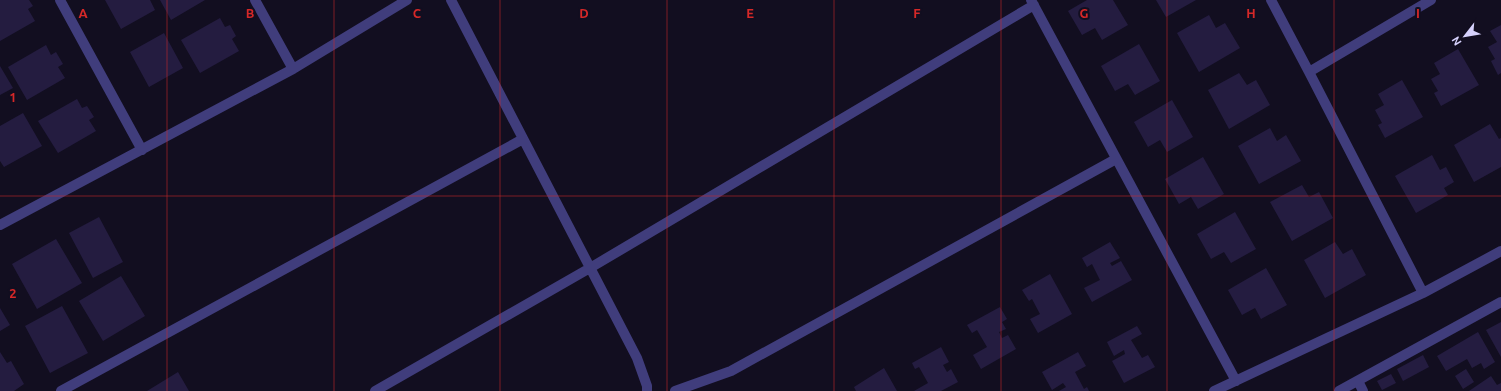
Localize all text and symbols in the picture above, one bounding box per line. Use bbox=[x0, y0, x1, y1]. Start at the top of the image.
text: A bbox=[78, 6, 88, 20]
text: B bbox=[246, 6, 255, 20]
text: C bbox=[413, 6, 422, 20]
text: D bbox=[579, 6, 589, 20]
text: E bbox=[746, 6, 754, 20]
text: F bbox=[913, 6, 921, 20]
text: G bbox=[1080, 6, 1089, 20]
text: H bbox=[1246, 6, 1256, 20]
text: I bbox=[1416, 6, 1420, 20]
north arrow bbox=[1445, 16, 1485, 56]
text: N bbox=[1449, 35, 1464, 48]
text: 1 bbox=[9, 90, 17, 104]
text: 2 bbox=[9, 286, 17, 300]

